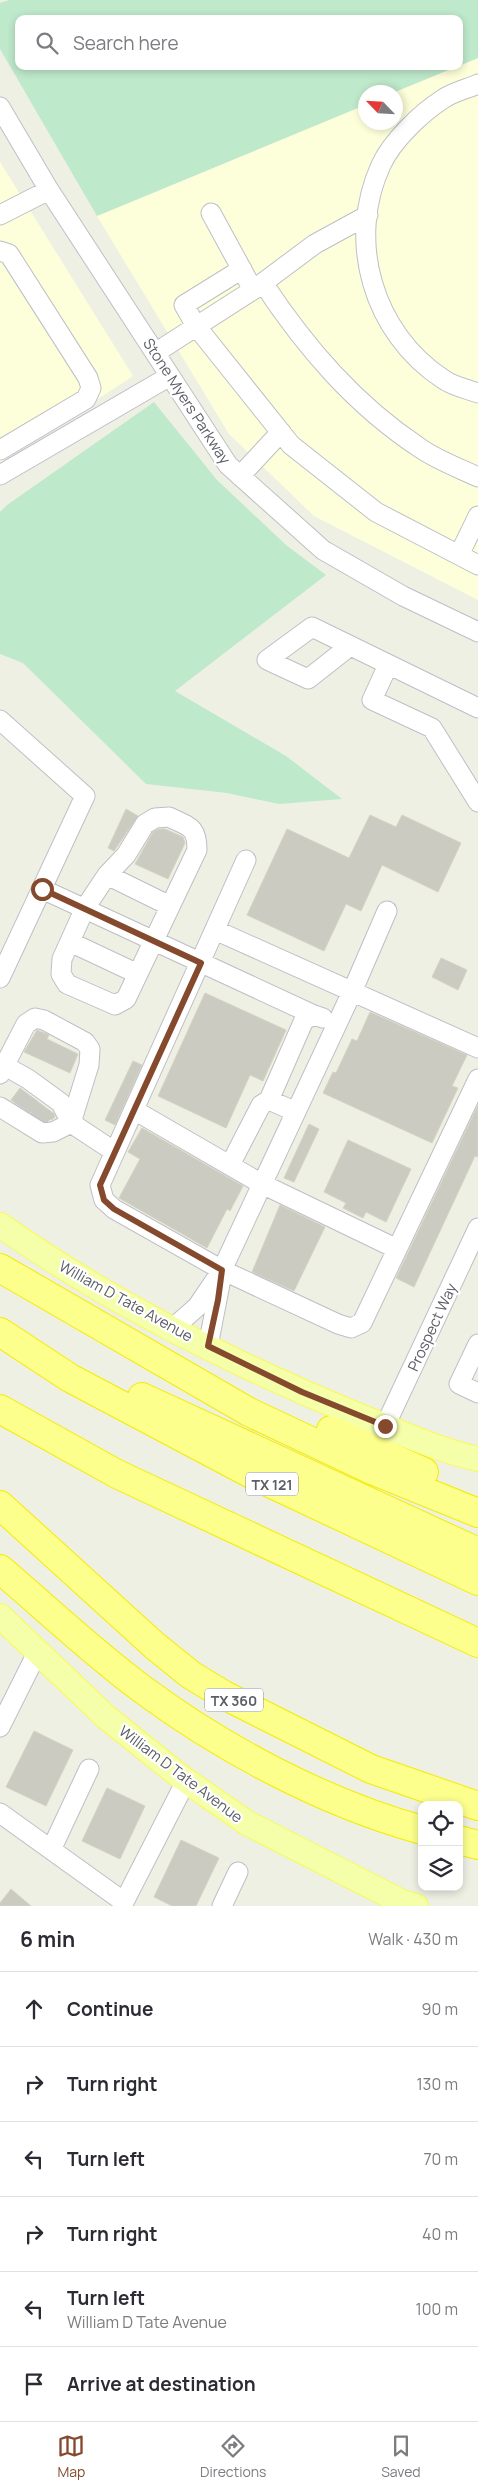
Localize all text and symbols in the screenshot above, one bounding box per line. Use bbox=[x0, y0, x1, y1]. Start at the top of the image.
search box bbox=[15, 15, 463, 70]
icon: search bbox=[33, 29, 61, 57]
text: Search here bbox=[73, 30, 179, 56]
north arrow bbox=[358, 85, 403, 130]
street label: Stone Myers Parkway bbox=[138, 334, 236, 468]
route start bbox=[31, 878, 54, 901]
street label: William D Tate Avenue bbox=[55, 1255, 197, 1347]
street label: Prospect Way bbox=[402, 1279, 462, 1375]
route end bbox=[374, 1415, 397, 1438]
road number: TX 121 bbox=[246, 1472, 298, 1496]
road number: TX 360 bbox=[205, 1688, 263, 1712]
street label: William D Tate Avenue bbox=[115, 1720, 247, 1828]
map controls bbox=[418, 1801, 463, 1891]
button: locate bbox=[418, 1801, 463, 1846]
button: layers bbox=[418, 1846, 463, 1891]
text: 6 min bbox=[20, 1925, 75, 1953]
text: Walk · 430 m bbox=[368, 1928, 458, 1950]
icon: ahead bbox=[20, 1995, 48, 2023]
text: Continue bbox=[67, 1996, 153, 2022]
text: 90 m bbox=[422, 1998, 458, 2020]
icon: right bbox=[20, 2070, 48, 2098]
text: Turn right bbox=[67, 2071, 157, 2097]
text: 130 m bbox=[416, 2073, 458, 2095]
icon: left bbox=[20, 2145, 48, 2173]
text: Turn left bbox=[67, 2146, 145, 2172]
text: 70 m bbox=[423, 2148, 458, 2170]
icon: right bbox=[20, 2220, 48, 2248]
text: Turn right bbox=[67, 2221, 157, 2247]
text: 40 m bbox=[422, 2223, 458, 2245]
text: Turn left bbox=[67, 2285, 145, 2311]
icon: left bbox=[20, 2295, 48, 2323]
text: 100 m bbox=[415, 2298, 458, 2320]
text: William D Tate Avenue bbox=[67, 2311, 227, 2333]
icon: arrive bbox=[20, 2370, 48, 2398]
text: Arrive at destination bbox=[67, 2371, 256, 2397]
tab: Map bbox=[57, 2432, 85, 2481]
tab: Directions bbox=[200, 2432, 266, 2481]
tab: Saved bbox=[381, 2432, 421, 2481]

